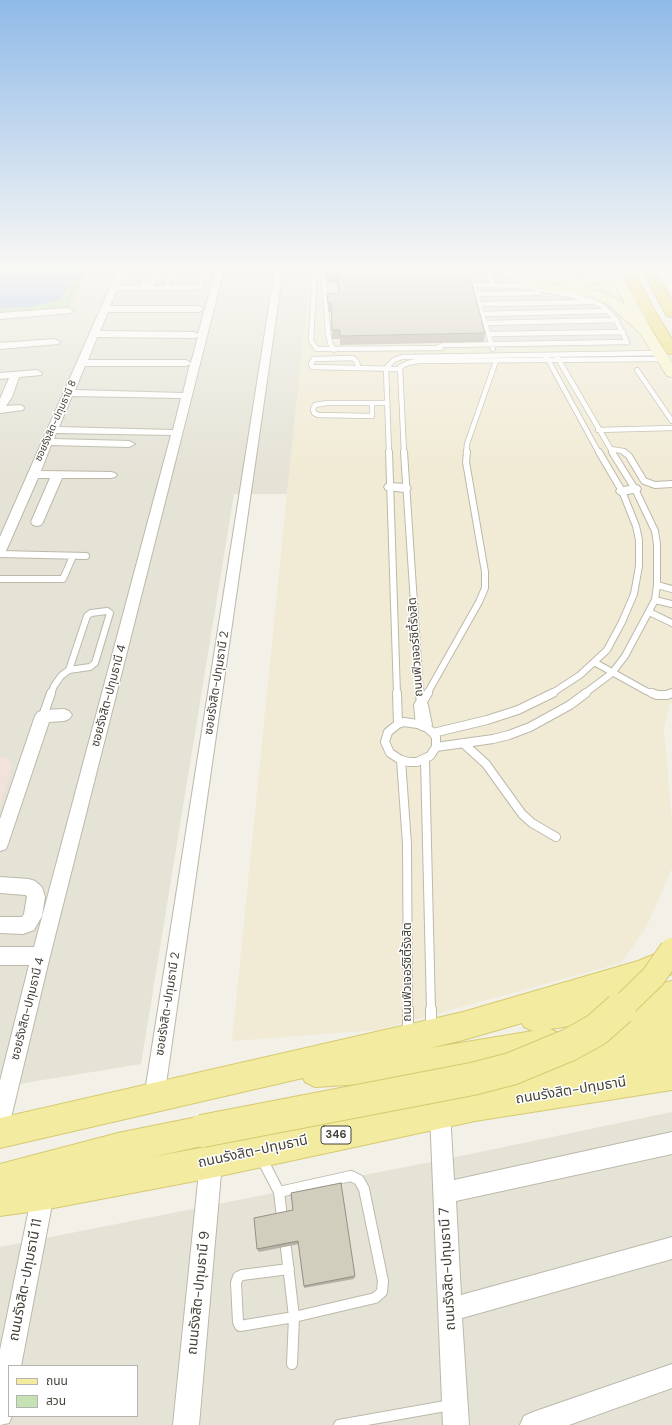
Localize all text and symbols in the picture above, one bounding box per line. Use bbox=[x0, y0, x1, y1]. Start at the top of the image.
street label: ซอยรังสิต-ปทุมธานี 8 bbox=[33, 379, 79, 463]
street label: ถนนฟิวเจอร์ซิตี้รังสิต bbox=[405, 597, 427, 697]
street label: ซอยรังสิต-ปทุมธานี 2 bbox=[202, 630, 232, 736]
street label: ซอยรังสิต-ปทุมธานี 4 bbox=[88, 643, 130, 749]
street label: ถนนฟิวเจอร์ซิตี้รังสิต bbox=[401, 922, 415, 1022]
street label: ซอยรังสิต-ปทุมธานี 2 bbox=[153, 951, 183, 1057]
street label: ซอยรังสิต-ปทุมธานี 4 bbox=[8, 956, 48, 1062]
street label: ถนนรังสิต-ปทุมธานี bbox=[514, 1074, 628, 1108]
road number: 346 bbox=[321, 1126, 351, 1144]
street label: ถนนรังสิต-ปทุมธานี bbox=[197, 1132, 309, 1172]
street label: ถนนรังสิต-ปทุมธานี 7 bbox=[436, 1207, 460, 1331]
street label: ถนนรังสิต-ปทุมธานี 11 bbox=[6, 1217, 46, 1343]
street label: ถนนรังสิต-ปทุมธานี 9 bbox=[184, 1230, 214, 1356]
legend bbox=[8, 1365, 138, 1417]
text: ถนน bbox=[46, 1373, 68, 1389]
text: สวน bbox=[46, 1393, 66, 1409]

